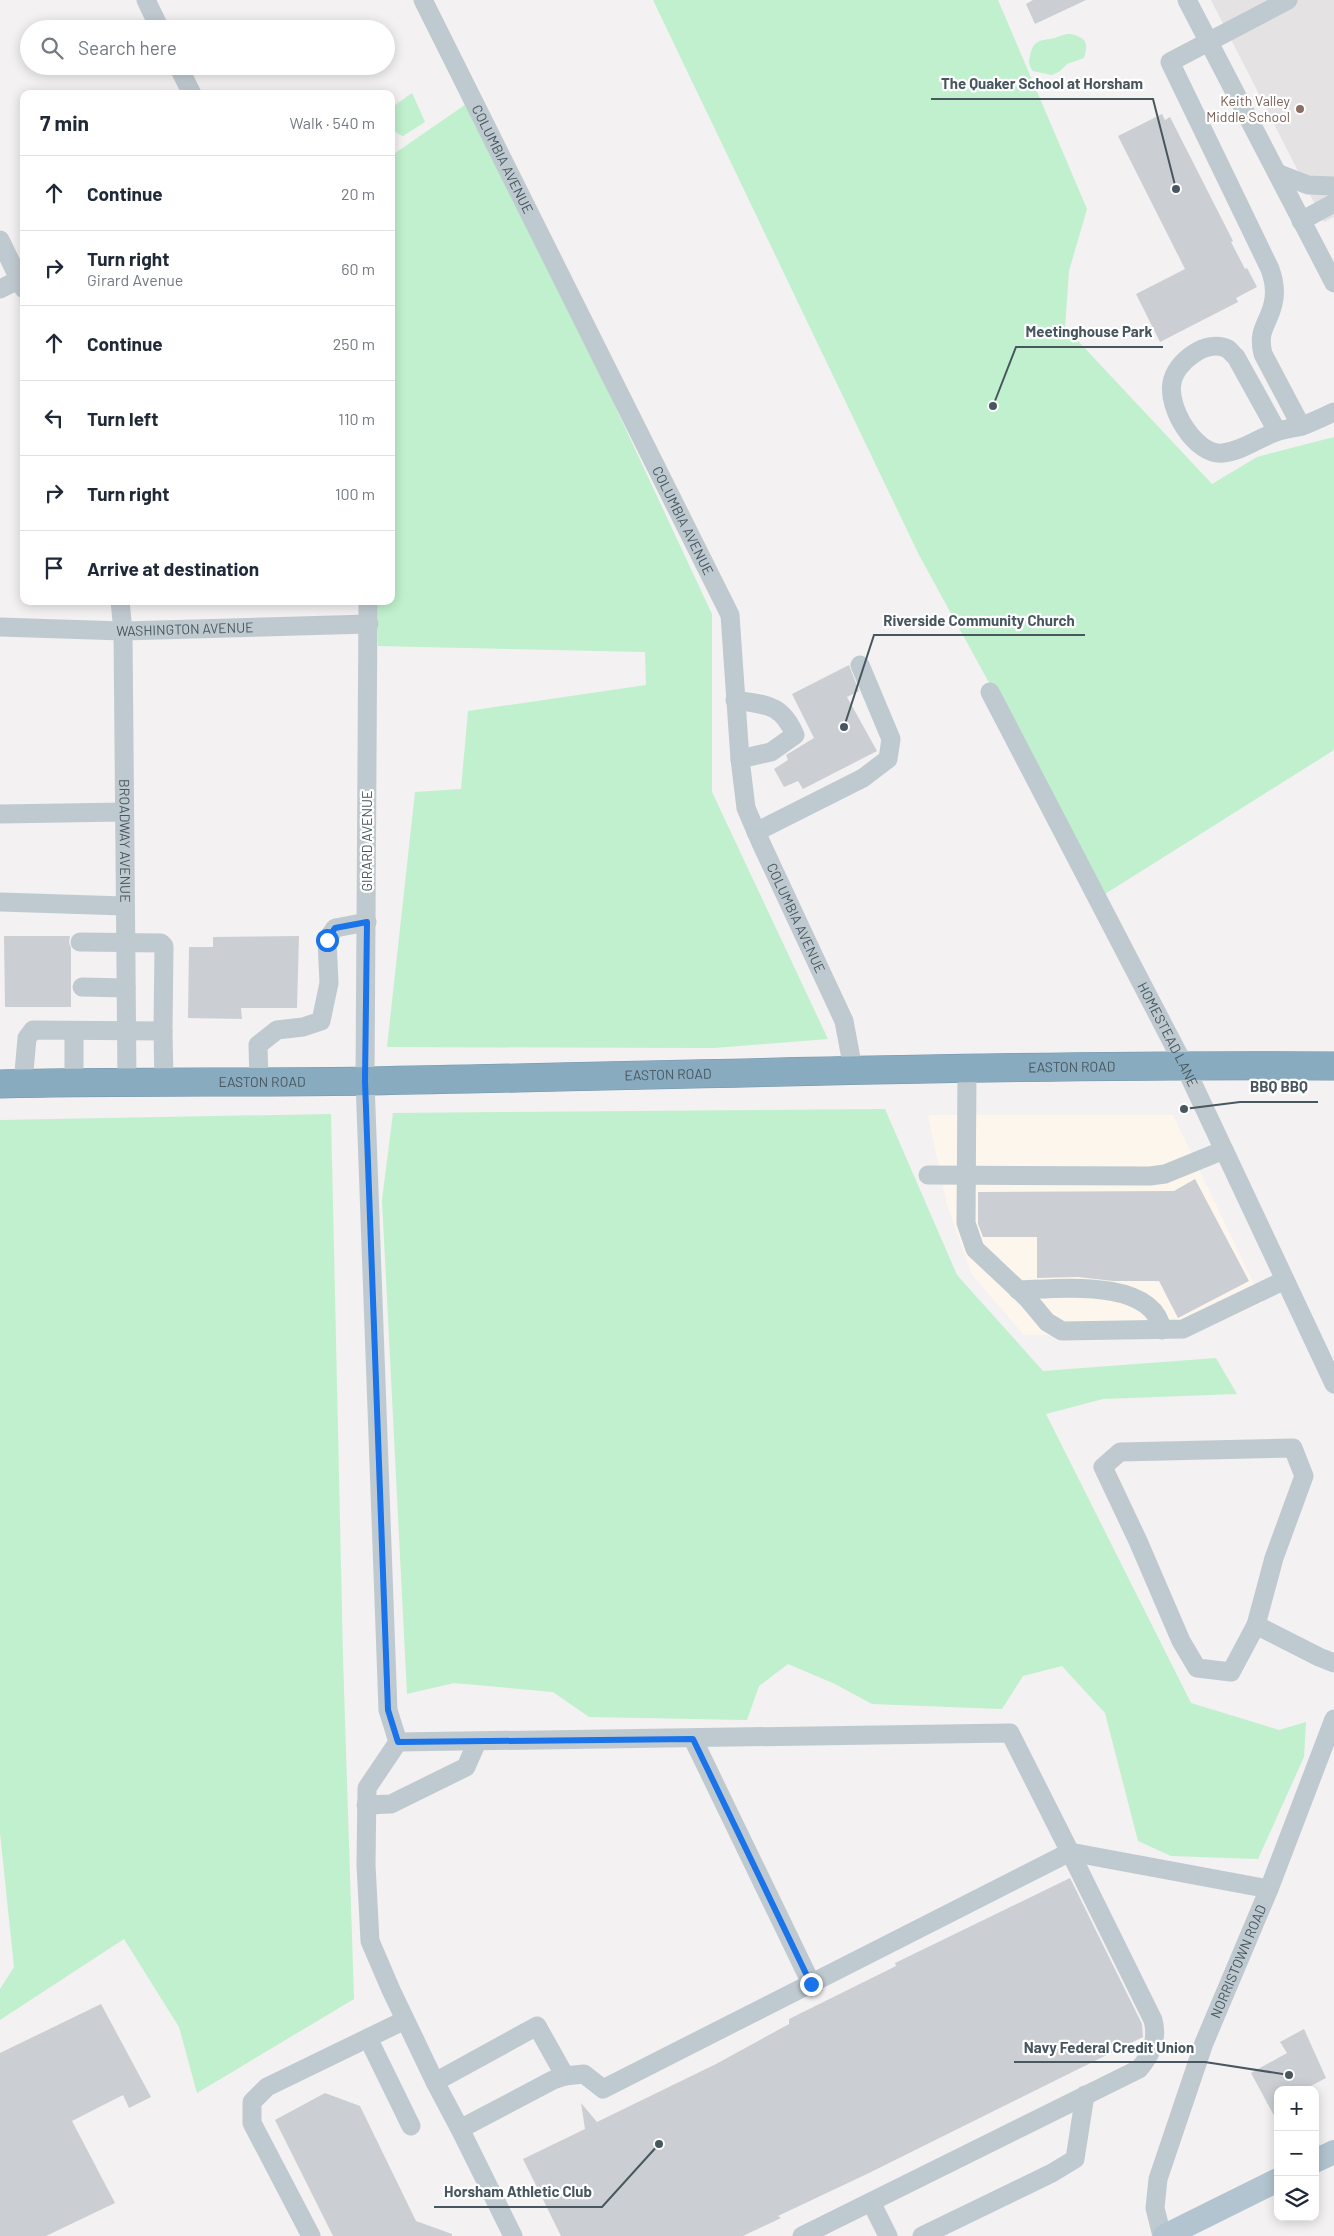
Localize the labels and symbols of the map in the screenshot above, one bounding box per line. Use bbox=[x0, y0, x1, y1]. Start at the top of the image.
callout: The Quaker School at Horsham bbox=[931, 69, 1153, 99]
text: The Quaker School at Horsham bbox=[941, 74, 1143, 92]
place label: Keith Valley Middle School bbox=[1206, 92, 1291, 125]
street label: COLUMBIA AVENUE bbox=[469, 102, 537, 216]
marker: Keith Valley Middle School bbox=[1294, 103, 1306, 115]
callout: Meetinghouse Park bbox=[1016, 317, 1163, 347]
text: Meetinghouse Park bbox=[1026, 322, 1152, 340]
street label: COLUMBIA AVENUE bbox=[649, 463, 718, 578]
callout: Riverside Community Church bbox=[874, 605, 1085, 635]
text: Riverside Community Church bbox=[883, 611, 1075, 629]
street label: WASHINGTON AVENUE bbox=[116, 618, 254, 639]
street label: BROADWAY AVENUE bbox=[116, 779, 134, 903]
street label: GIRARD AVENUE bbox=[358, 790, 375, 892]
street label: COLUMBIA AVENUE bbox=[764, 860, 829, 976]
route start bbox=[316, 929, 339, 952]
street label: HOMESTEAD LANE bbox=[1134, 979, 1202, 1090]
street label: EASTON ROAD bbox=[1028, 1057, 1115, 1075]
street label: EASTON ROAD bbox=[624, 1065, 712, 1084]
callout: BBQ BBQ bbox=[1240, 1072, 1318, 1102]
street label: EASTON ROAD bbox=[218, 1073, 306, 1090]
text: BBQ BBQ bbox=[1250, 1077, 1308, 1095]
street label: NORRISTOWN ROAD bbox=[1206, 1902, 1269, 2021]
route end bbox=[800, 1973, 823, 1996]
callout: Navy Federal Credit Union bbox=[1014, 2032, 1205, 2062]
text: Navy Federal Credit Union bbox=[1024, 2038, 1194, 2056]
callout: Horsham Athletic Club bbox=[434, 2177, 602, 2207]
text: Horsham Athletic Club bbox=[444, 2182, 592, 2200]

